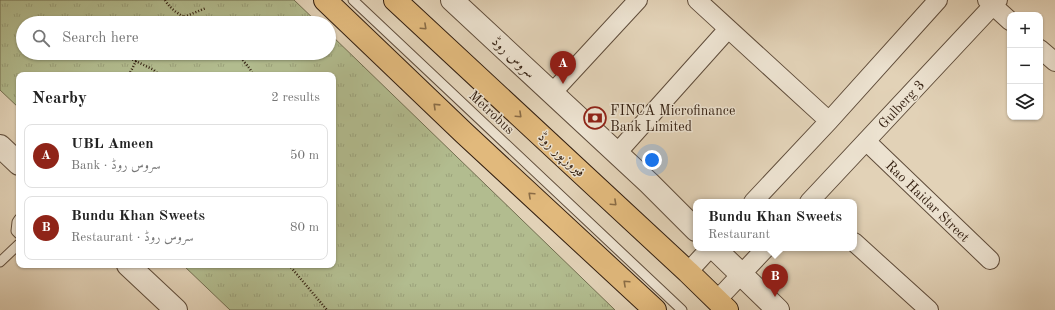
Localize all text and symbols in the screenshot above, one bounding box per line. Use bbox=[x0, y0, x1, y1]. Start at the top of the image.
map controls bbox=[1007, 12, 1043, 120]
button: + bbox=[1007, 12, 1043, 48]
search box bbox=[16, 16, 336, 60]
one-way arrow bbox=[419, 22, 427, 29]
icon: search bbox=[30, 27, 52, 49]
text: Search here bbox=[62, 31, 139, 46]
street label: سروس روڈ bbox=[488, 34, 538, 83]
button: − bbox=[1007, 48, 1043, 84]
pin: A bbox=[550, 51, 576, 84]
street label: Gulberg 3 bbox=[876, 78, 927, 132]
button: layers bbox=[1007, 84, 1043, 120]
street label: Metrobus bbox=[466, 88, 517, 137]
text: Nearby bbox=[32, 90, 87, 107]
text: 2 results bbox=[271, 91, 320, 104]
one-way arrow bbox=[433, 103, 441, 111]
place label: FINCA Microfinance Bank Limited bbox=[610, 104, 735, 134]
bank icon: FINCA Microfinance Bank Limited bbox=[582, 105, 608, 131]
one-way arrow bbox=[514, 110, 522, 118]
street label: فیروزپور روڈ bbox=[533, 129, 588, 182]
text: UBL Ameen bbox=[71, 137, 154, 152]
text: A bbox=[41, 149, 51, 162]
text: 50 m bbox=[290, 149, 319, 162]
your location bbox=[642, 150, 662, 170]
street label: Rao Haidar Street bbox=[883, 158, 972, 245]
text: Bank · سروس روڈ bbox=[71, 159, 161, 172]
one-way arrow bbox=[528, 192, 536, 200]
one-way arrow bbox=[609, 199, 617, 206]
popup bbox=[693, 199, 857, 251]
text: Bundu Khan Sweets bbox=[71, 209, 205, 224]
text: Bundu Khan Sweets bbox=[708, 210, 842, 225]
text: B bbox=[41, 221, 51, 234]
text: 80 m bbox=[290, 221, 319, 234]
text: Restaurant bbox=[708, 228, 770, 241]
text: Restaurant · سروس روڈ bbox=[71, 231, 194, 244]
pin: B bbox=[762, 264, 788, 297]
one-way arrow bbox=[623, 281, 631, 288]

